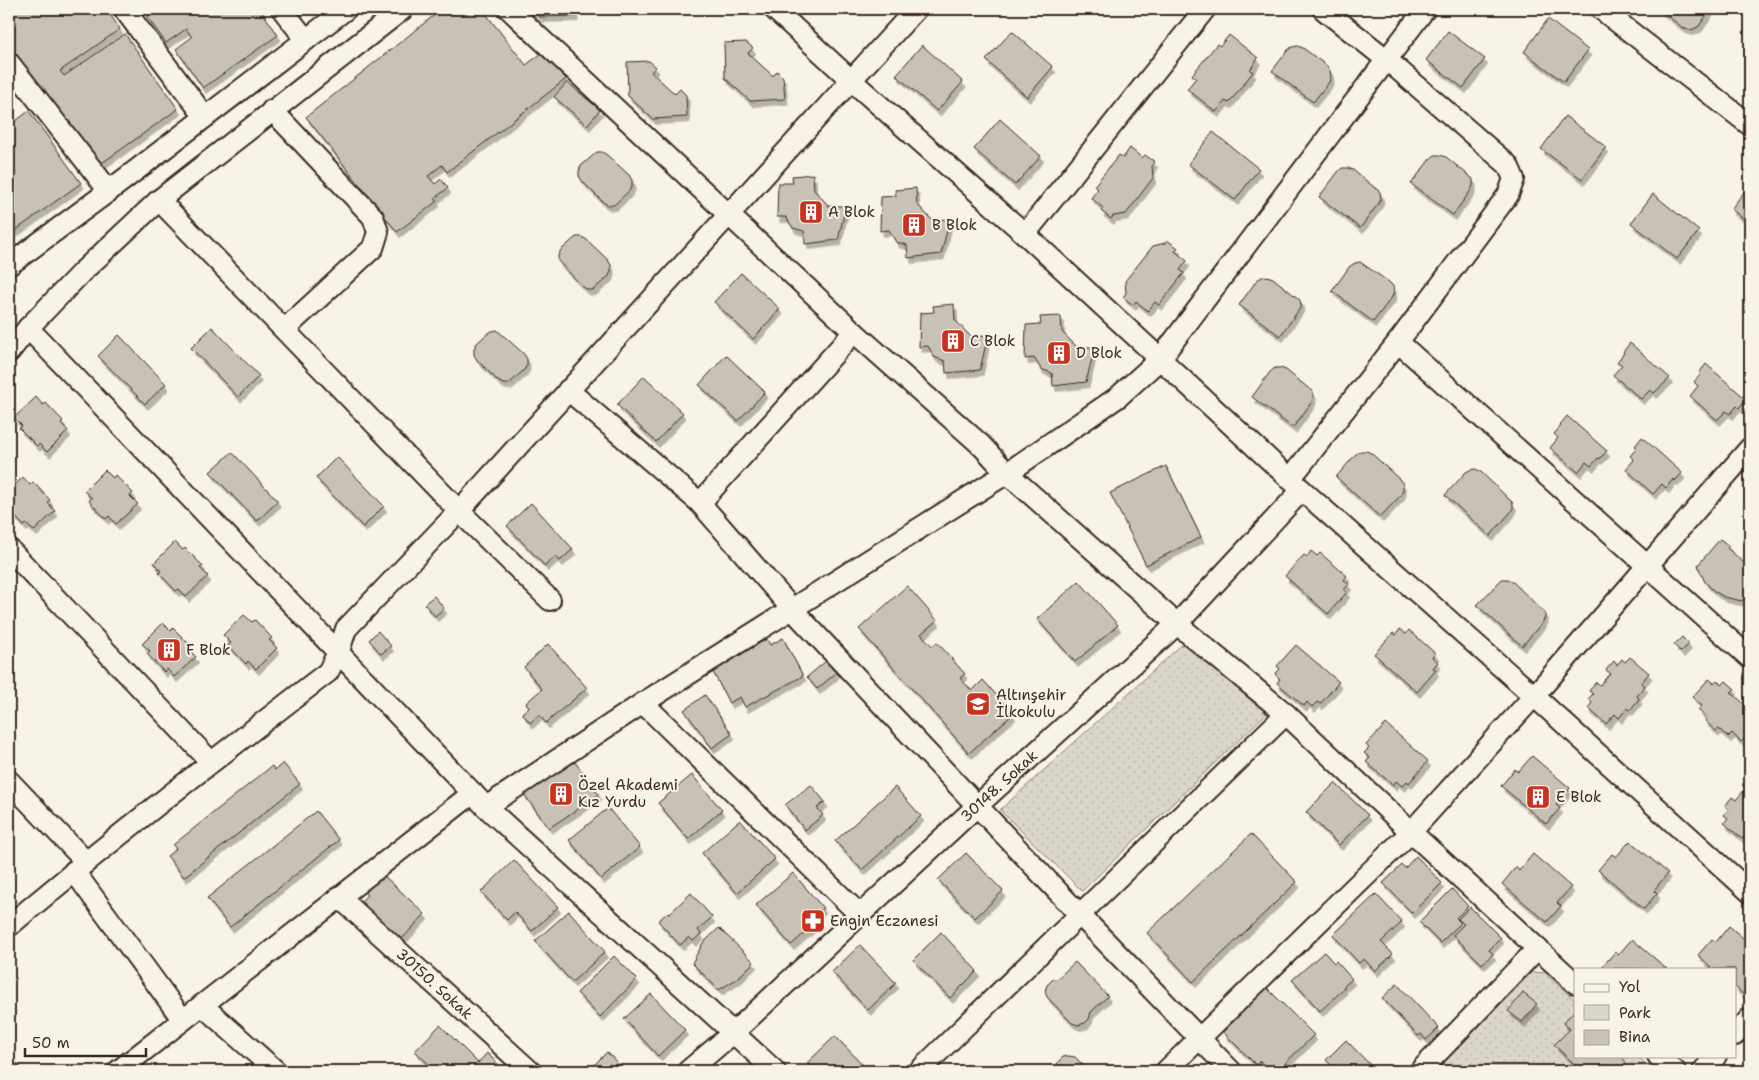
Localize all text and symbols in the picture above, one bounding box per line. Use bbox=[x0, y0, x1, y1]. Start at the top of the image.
building icon: A Blok bbox=[798, 199, 824, 225]
place label: A Blok bbox=[828, 202, 875, 222]
building icon: B Blok bbox=[901, 212, 927, 238]
place label: B Blok bbox=[932, 215, 977, 235]
building icon: C Blok bbox=[940, 328, 966, 354]
place label: C Blok bbox=[970, 331, 1015, 351]
building icon: D Blok bbox=[1046, 340, 1072, 366]
place label: D Blok bbox=[1076, 343, 1122, 363]
building icon: F Blok bbox=[156, 637, 182, 663]
place label: F Blok bbox=[186, 640, 231, 660]
place label: Altınşehir İlkokulu bbox=[996, 685, 1066, 722]
school or university icon: Altınşehir İlkokulu bbox=[965, 691, 991, 717]
street label: 30148. Sokak bbox=[956, 746, 1042, 826]
place label: Özel Akademi Kız Yurdu bbox=[578, 775, 678, 812]
building icon: Özel Akademi Kız Yurdu bbox=[548, 781, 574, 807]
building icon: E Blok bbox=[1525, 784, 1551, 810]
place label: E Blok bbox=[1556, 787, 1602, 807]
pharmacy icon: Engin Eczanesi bbox=[800, 908, 826, 934]
place label: Engin Eczanesi bbox=[830, 911, 939, 931]
street label: 30150. Sokak bbox=[392, 944, 477, 1024]
legend bbox=[1574, 968, 1736, 1058]
text: Yol bbox=[1619, 977, 1641, 997]
text: Park bbox=[1619, 1003, 1651, 1023]
scale bar bbox=[25, 1025, 146, 1057]
text: Bina bbox=[1619, 1027, 1651, 1047]
text: 50 m bbox=[32, 1033, 70, 1053]

